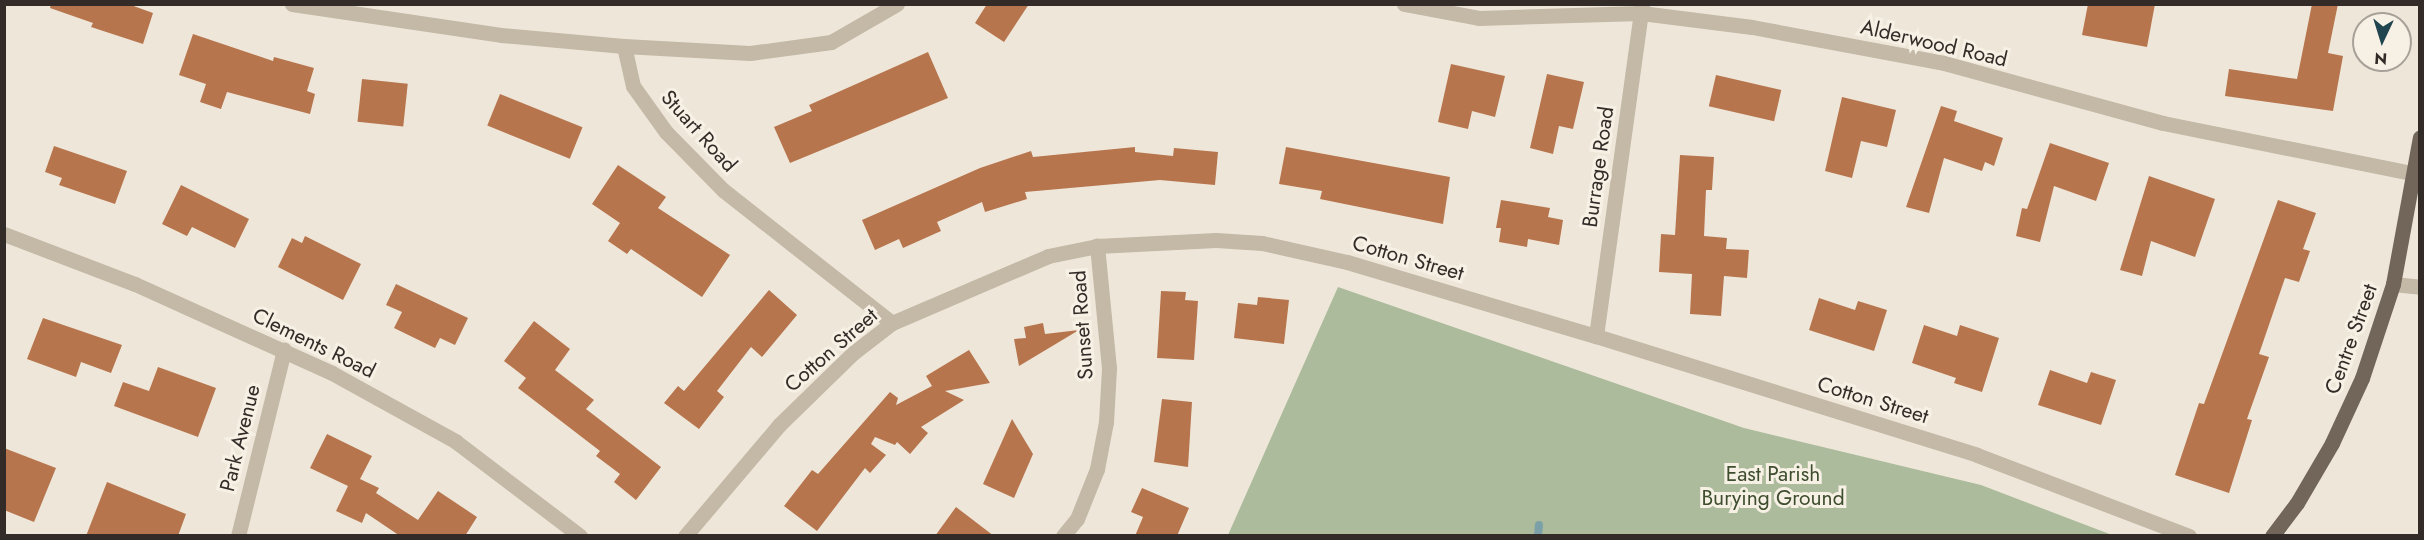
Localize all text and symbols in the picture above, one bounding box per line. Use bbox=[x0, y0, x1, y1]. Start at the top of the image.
north arrow bbox=[2352, 12, 2412, 72]
street label: Alderwood Road bbox=[1858, 14, 2010, 72]
text: N bbox=[2374, 47, 2388, 70]
street label: Stuart Road bbox=[656, 85, 742, 177]
street label: Burrage Road bbox=[1577, 105, 1619, 229]
street label: Cotton Street bbox=[1349, 230, 1467, 286]
street label: Sunset Road bbox=[1066, 270, 1098, 380]
street label: Centre Street bbox=[2319, 280, 2383, 398]
street label: Clements Road bbox=[249, 302, 379, 384]
street label: Cotton Street bbox=[779, 303, 883, 397]
street label: Cotton Street bbox=[1814, 371, 1932, 429]
street label: Park Avenue bbox=[215, 382, 265, 494]
park label: East Parish Burying Ground bbox=[1701, 461, 1845, 511]

